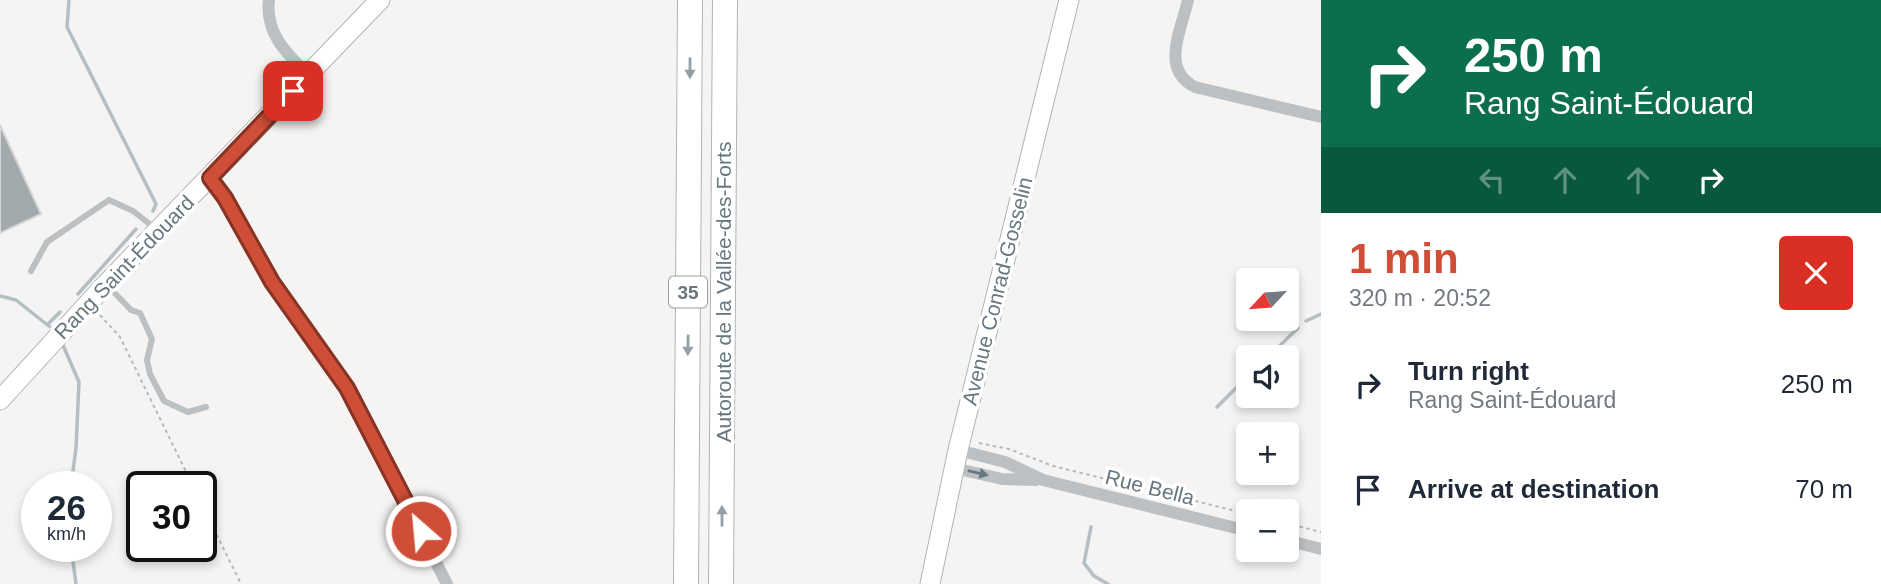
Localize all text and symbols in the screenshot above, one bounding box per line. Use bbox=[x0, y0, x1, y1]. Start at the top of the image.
icon: right bbox=[1349, 28, 1440, 119]
text: 250 m bbox=[1464, 28, 1603, 82]
one-way arrow bbox=[684, 57, 696, 79]
pin bbox=[263, 61, 323, 121]
icon: arrive bbox=[274, 72, 312, 110]
text: Rang Saint-Édouard bbox=[1464, 85, 1754, 121]
street label: Autoroute de la Vallée-des-Forts bbox=[712, 142, 735, 442]
icon: left bbox=[1473, 161, 1511, 199]
icon: ahead bbox=[1546, 161, 1584, 199]
icon: ahead bbox=[1619, 161, 1657, 199]
icon: right bbox=[1692, 161, 1730, 199]
street label: Avenue Conrad-Gosselin bbox=[958, 175, 1036, 407]
street label: Rang Saint-Édouard bbox=[50, 191, 198, 343]
text: 1 min bbox=[1349, 235, 1459, 282]
button: close bbox=[1779, 236, 1853, 310]
north arrow bbox=[1236, 268, 1298, 331]
map controls bbox=[1236, 268, 1299, 562]
road number: 35 bbox=[669, 276, 707, 308]
text: 320 m · 20:52 bbox=[1349, 285, 1491, 311]
one-way arrow bbox=[682, 334, 694, 356]
button: sound bbox=[1236, 345, 1299, 408]
text: Turn right bbox=[1408, 356, 1529, 386]
icon: right bbox=[1349, 366, 1387, 404]
text: 250 m bbox=[1781, 369, 1853, 399]
text: Rang Saint-Édouard bbox=[1408, 387, 1616, 413]
button: + bbox=[1236, 422, 1299, 485]
street label: Rue Bella bbox=[1103, 465, 1197, 509]
one-way arrow bbox=[967, 468, 989, 479]
speed limit sign: 30 bbox=[126, 471, 217, 562]
icon: arrive bbox=[1349, 471, 1387, 509]
text: Arrive at destination bbox=[1408, 474, 1659, 504]
text: 70 m bbox=[1795, 474, 1853, 504]
text: 26 bbox=[47, 488, 86, 527]
position arrow bbox=[384, 494, 458, 568]
button: − bbox=[1236, 499, 1299, 562]
one-way arrow bbox=[716, 505, 728, 527]
text: km/h bbox=[47, 524, 86, 544]

